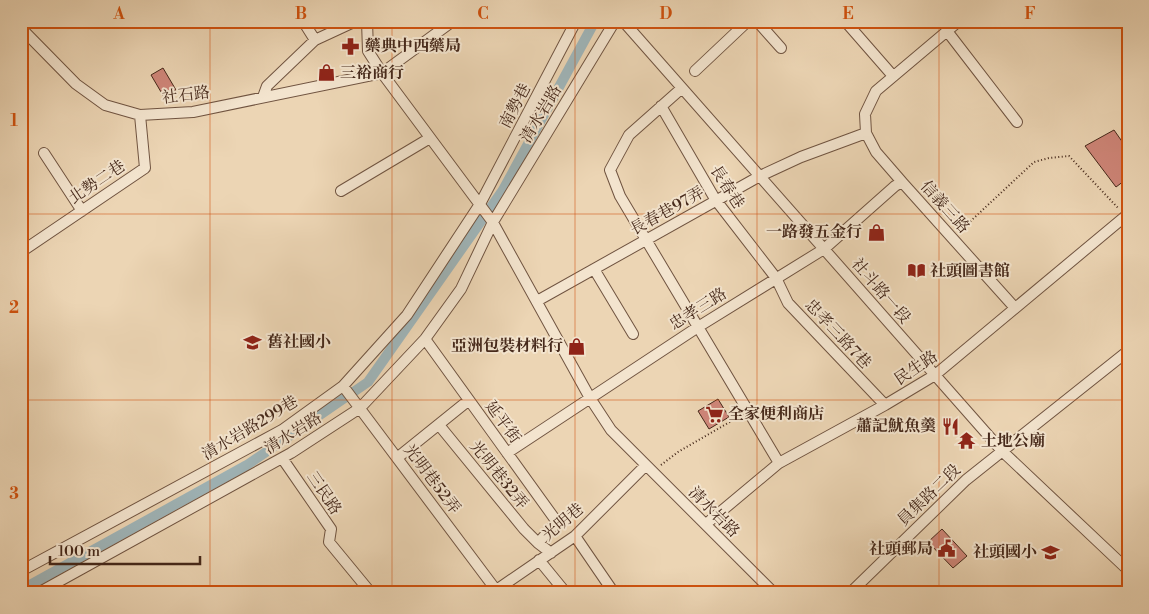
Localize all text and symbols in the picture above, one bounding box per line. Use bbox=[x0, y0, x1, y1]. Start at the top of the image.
text: A bbox=[112, 4, 125, 24]
text: B bbox=[295, 4, 307, 24]
text: C bbox=[477, 4, 489, 24]
text: D bbox=[660, 4, 673, 24]
text: E bbox=[842, 4, 854, 24]
text: F bbox=[1024, 4, 1036, 24]
pharmacy icon: 藥典中西藥局 bbox=[341, 36, 361, 56]
place label: 藥典中西藥局 bbox=[365, 36, 461, 56]
shop icon: 三裕商行 bbox=[316, 63, 336, 83]
place label: 三裕商行 bbox=[340, 63, 404, 83]
street label: 南勢巷 bbox=[495, 80, 535, 132]
street label: 清水岩路 bbox=[516, 81, 566, 147]
street label: 社石路 bbox=[161, 82, 211, 108]
text: 1 bbox=[10, 111, 18, 131]
street label: 北勢二巷 bbox=[65, 156, 129, 208]
street label: 長春巷 bbox=[706, 161, 748, 213]
street label: 信義三路 bbox=[916, 177, 974, 237]
street label: 長春巷97弄 bbox=[626, 182, 708, 240]
place label: 一路發五金行 bbox=[766, 222, 862, 242]
shop icon: 一路發五金行 bbox=[866, 222, 886, 242]
street label: 社斗路一段 bbox=[847, 254, 915, 328]
library icon: 社頭圖書館 bbox=[906, 261, 926, 281]
place label: 社頭圖書館 bbox=[930, 261, 1010, 281]
street label: 忠孝三路 bbox=[666, 284, 730, 334]
street label: 忠孝三路7巷 bbox=[801, 295, 875, 373]
text: 2 bbox=[9, 298, 19, 318]
school or university icon: 舊社國小 bbox=[243, 332, 263, 352]
place label: 舊社國小 bbox=[267, 332, 331, 352]
place label: 亞洲包裝材料行 bbox=[451, 336, 563, 356]
shop icon: 亞洲包裝材料行 bbox=[567, 336, 587, 356]
street label: 民生路 bbox=[891, 346, 941, 390]
street label: 清水岩路299巷 bbox=[199, 392, 301, 464]
street label: 延平街 bbox=[481, 397, 525, 447]
supermarket icon: 全家便利商店 bbox=[704, 404, 724, 424]
place label: 全家便利商店 bbox=[728, 404, 824, 424]
street label: 清水岩路 bbox=[261, 408, 325, 458]
place label: 蕭記魷魚羹 bbox=[856, 416, 936, 436]
restaurant icon: 蕭記魷魚羹 bbox=[940, 416, 960, 436]
temple icon: 土地公廟 bbox=[957, 431, 977, 451]
place label: 土地公廟 bbox=[981, 431, 1045, 451]
street label: 光明巷32弄 bbox=[465, 437, 533, 513]
street label: 光明巷52弄 bbox=[399, 440, 465, 518]
street label: 員集路二段 bbox=[893, 460, 965, 530]
street label: 三民路 bbox=[302, 468, 346, 518]
street label: 清水岩路 bbox=[684, 482, 744, 542]
text: 3 bbox=[9, 484, 19, 504]
street label: 光明巷 bbox=[538, 499, 588, 545]
scale bar bbox=[50, 534, 200, 566]
place label: 社頭郵局 bbox=[869, 539, 933, 559]
public building icon: 社頭郵局 bbox=[937, 539, 957, 559]
text: 100 m bbox=[58, 542, 100, 561]
place label: 社頭國小 bbox=[973, 542, 1037, 562]
school or university icon: 社頭國小 bbox=[1041, 542, 1061, 562]

